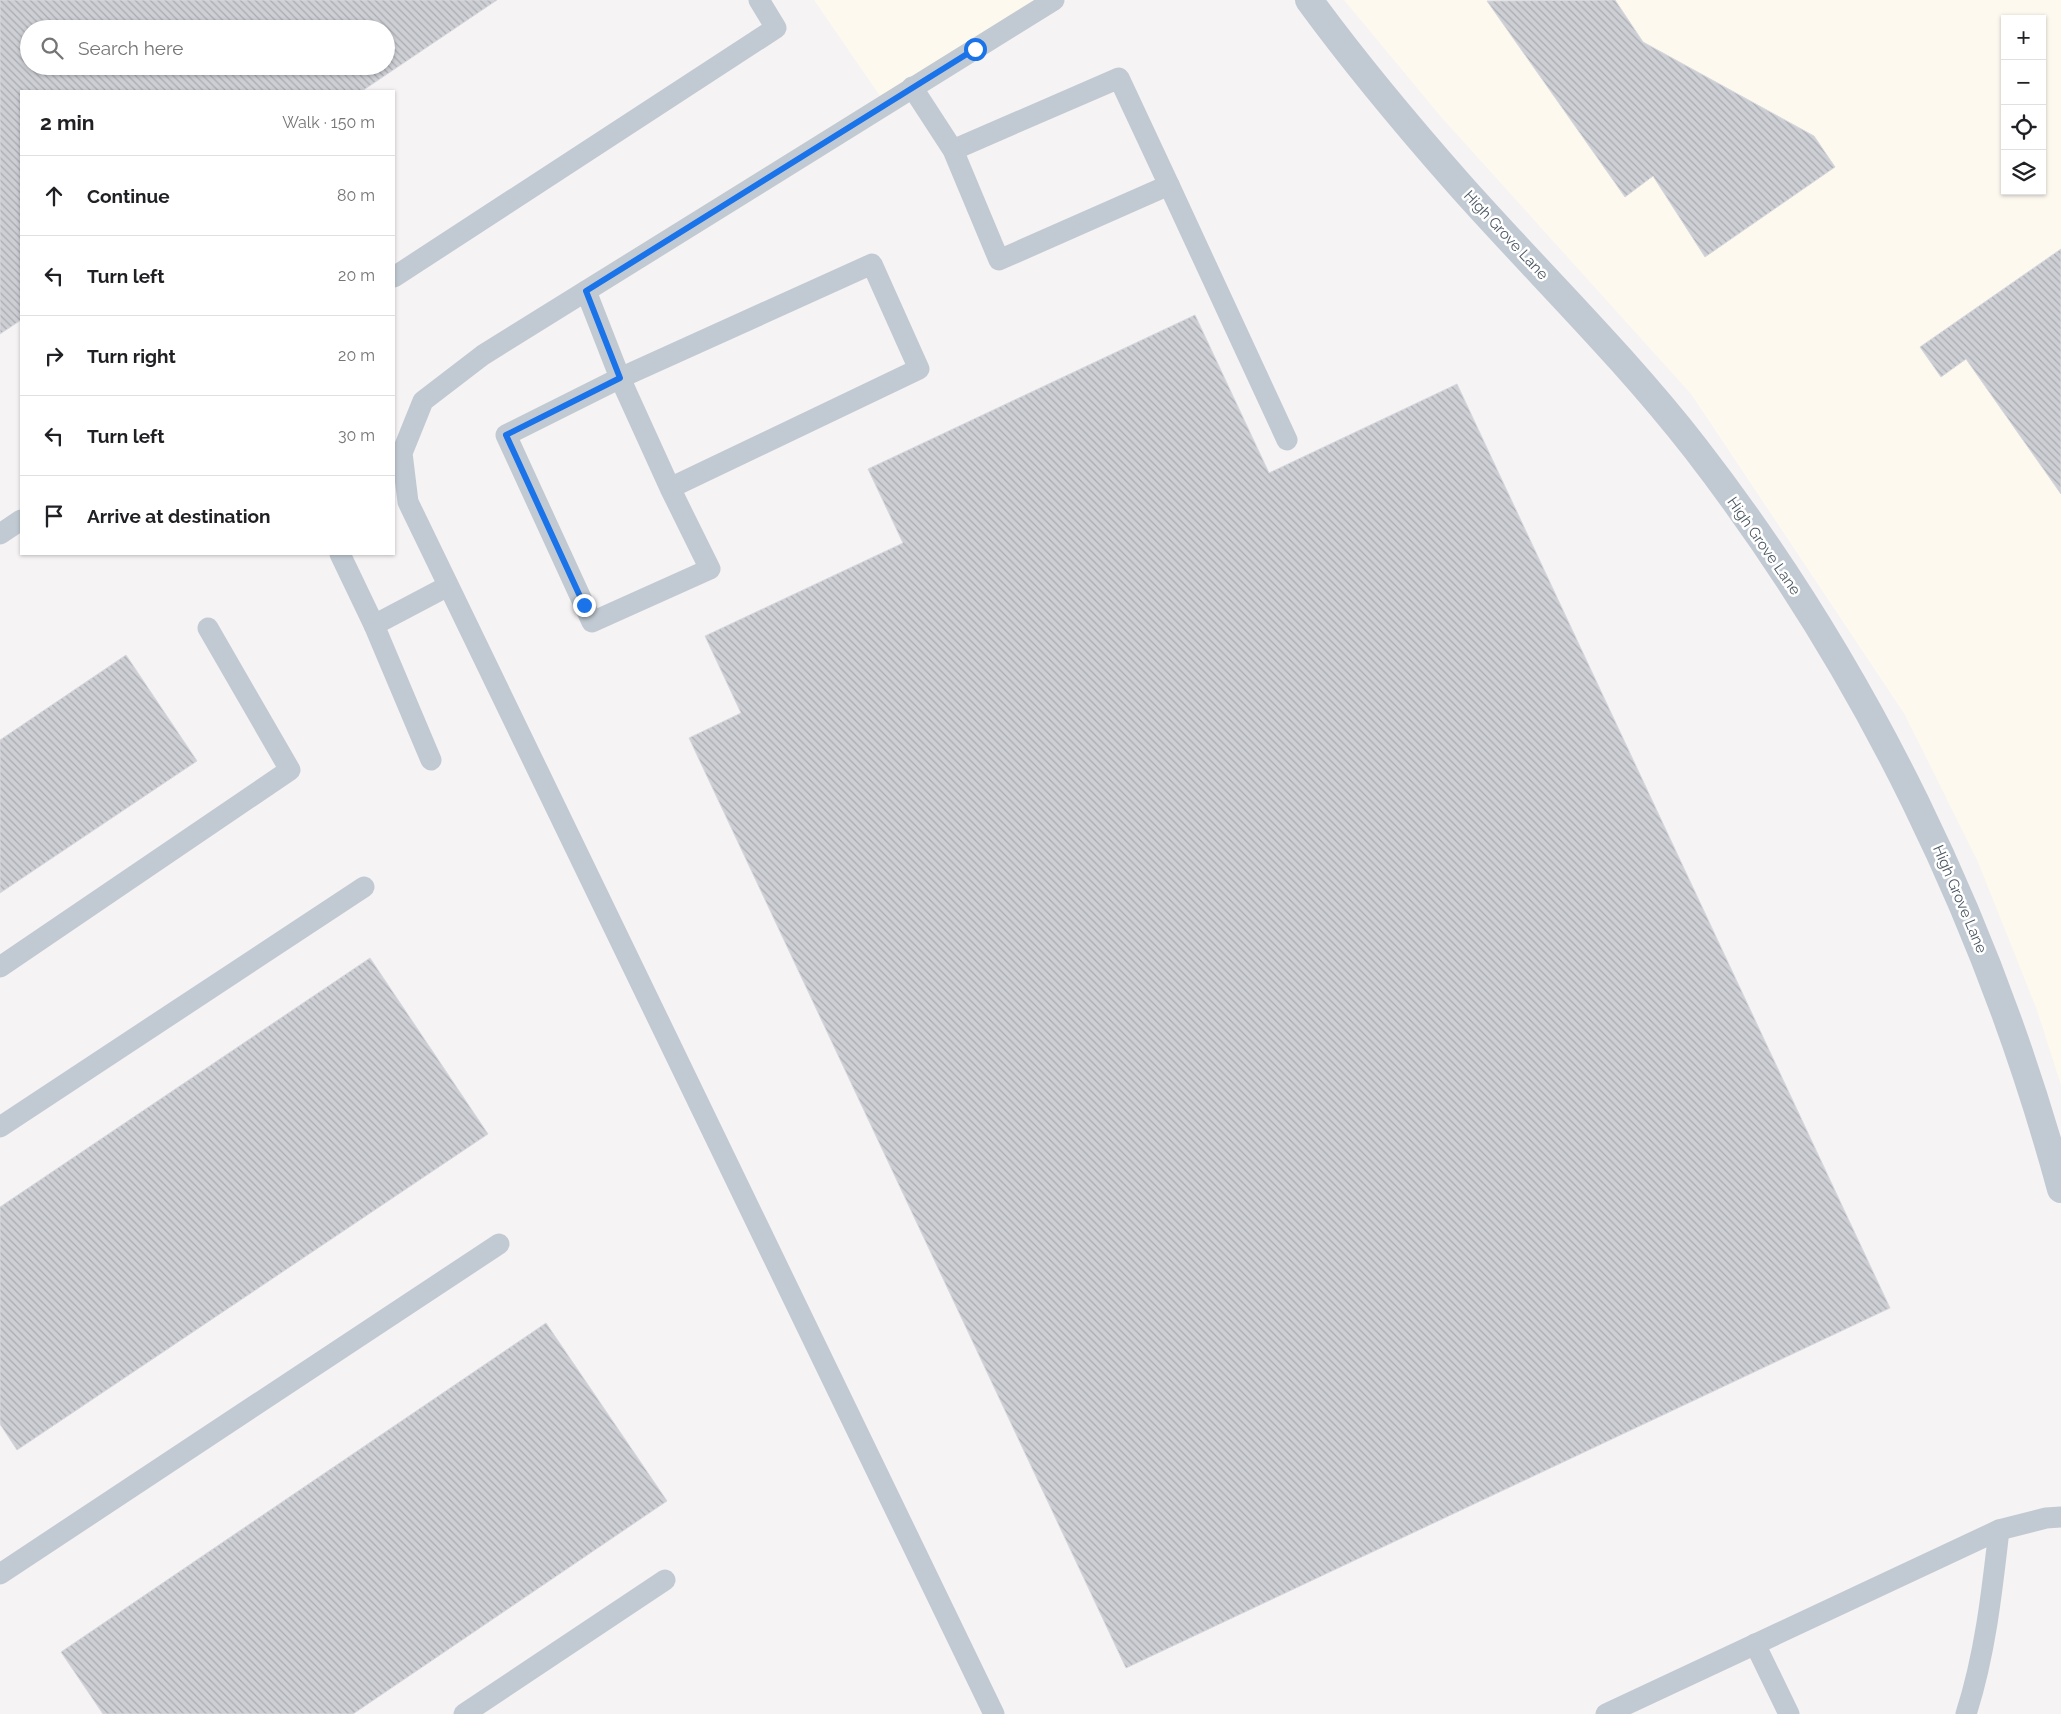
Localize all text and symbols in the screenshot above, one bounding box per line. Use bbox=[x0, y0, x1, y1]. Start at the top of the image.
map controls bbox=[2001, 15, 2046, 195]
button: + bbox=[2001, 15, 2046, 60]
search box bbox=[20, 20, 395, 75]
icon: search bbox=[38, 34, 66, 62]
text: Search here bbox=[78, 37, 184, 59]
route start bbox=[964, 38, 987, 61]
button: − bbox=[2001, 60, 2046, 105]
button: locate bbox=[2001, 105, 2046, 150]
text: 2 min bbox=[40, 110, 94, 135]
text: Walk · 150 m bbox=[282, 113, 375, 132]
button: layers bbox=[2001, 150, 2046, 195]
icon: ahead bbox=[40, 182, 68, 210]
text: Continue bbox=[87, 185, 170, 207]
text: 80 m bbox=[337, 186, 375, 205]
street label: High Grove Lane bbox=[1460, 187, 1552, 283]
icon: left bbox=[40, 262, 68, 290]
text: Turn left bbox=[87, 265, 164, 287]
text: 20 m bbox=[338, 266, 375, 285]
icon: right bbox=[40, 342, 68, 370]
text: Turn right bbox=[87, 345, 176, 367]
text: 20 m bbox=[338, 346, 375, 365]
icon: left bbox=[40, 422, 68, 450]
text: Turn left bbox=[87, 425, 164, 447]
text: 30 m bbox=[338, 426, 375, 445]
street label: High Grove Lane bbox=[1724, 494, 1805, 599]
icon: arrive bbox=[40, 502, 68, 530]
text: Arrive at destination bbox=[87, 505, 271, 527]
route end bbox=[573, 594, 596, 617]
street label: High Grove Lane bbox=[1929, 842, 1991, 956]

